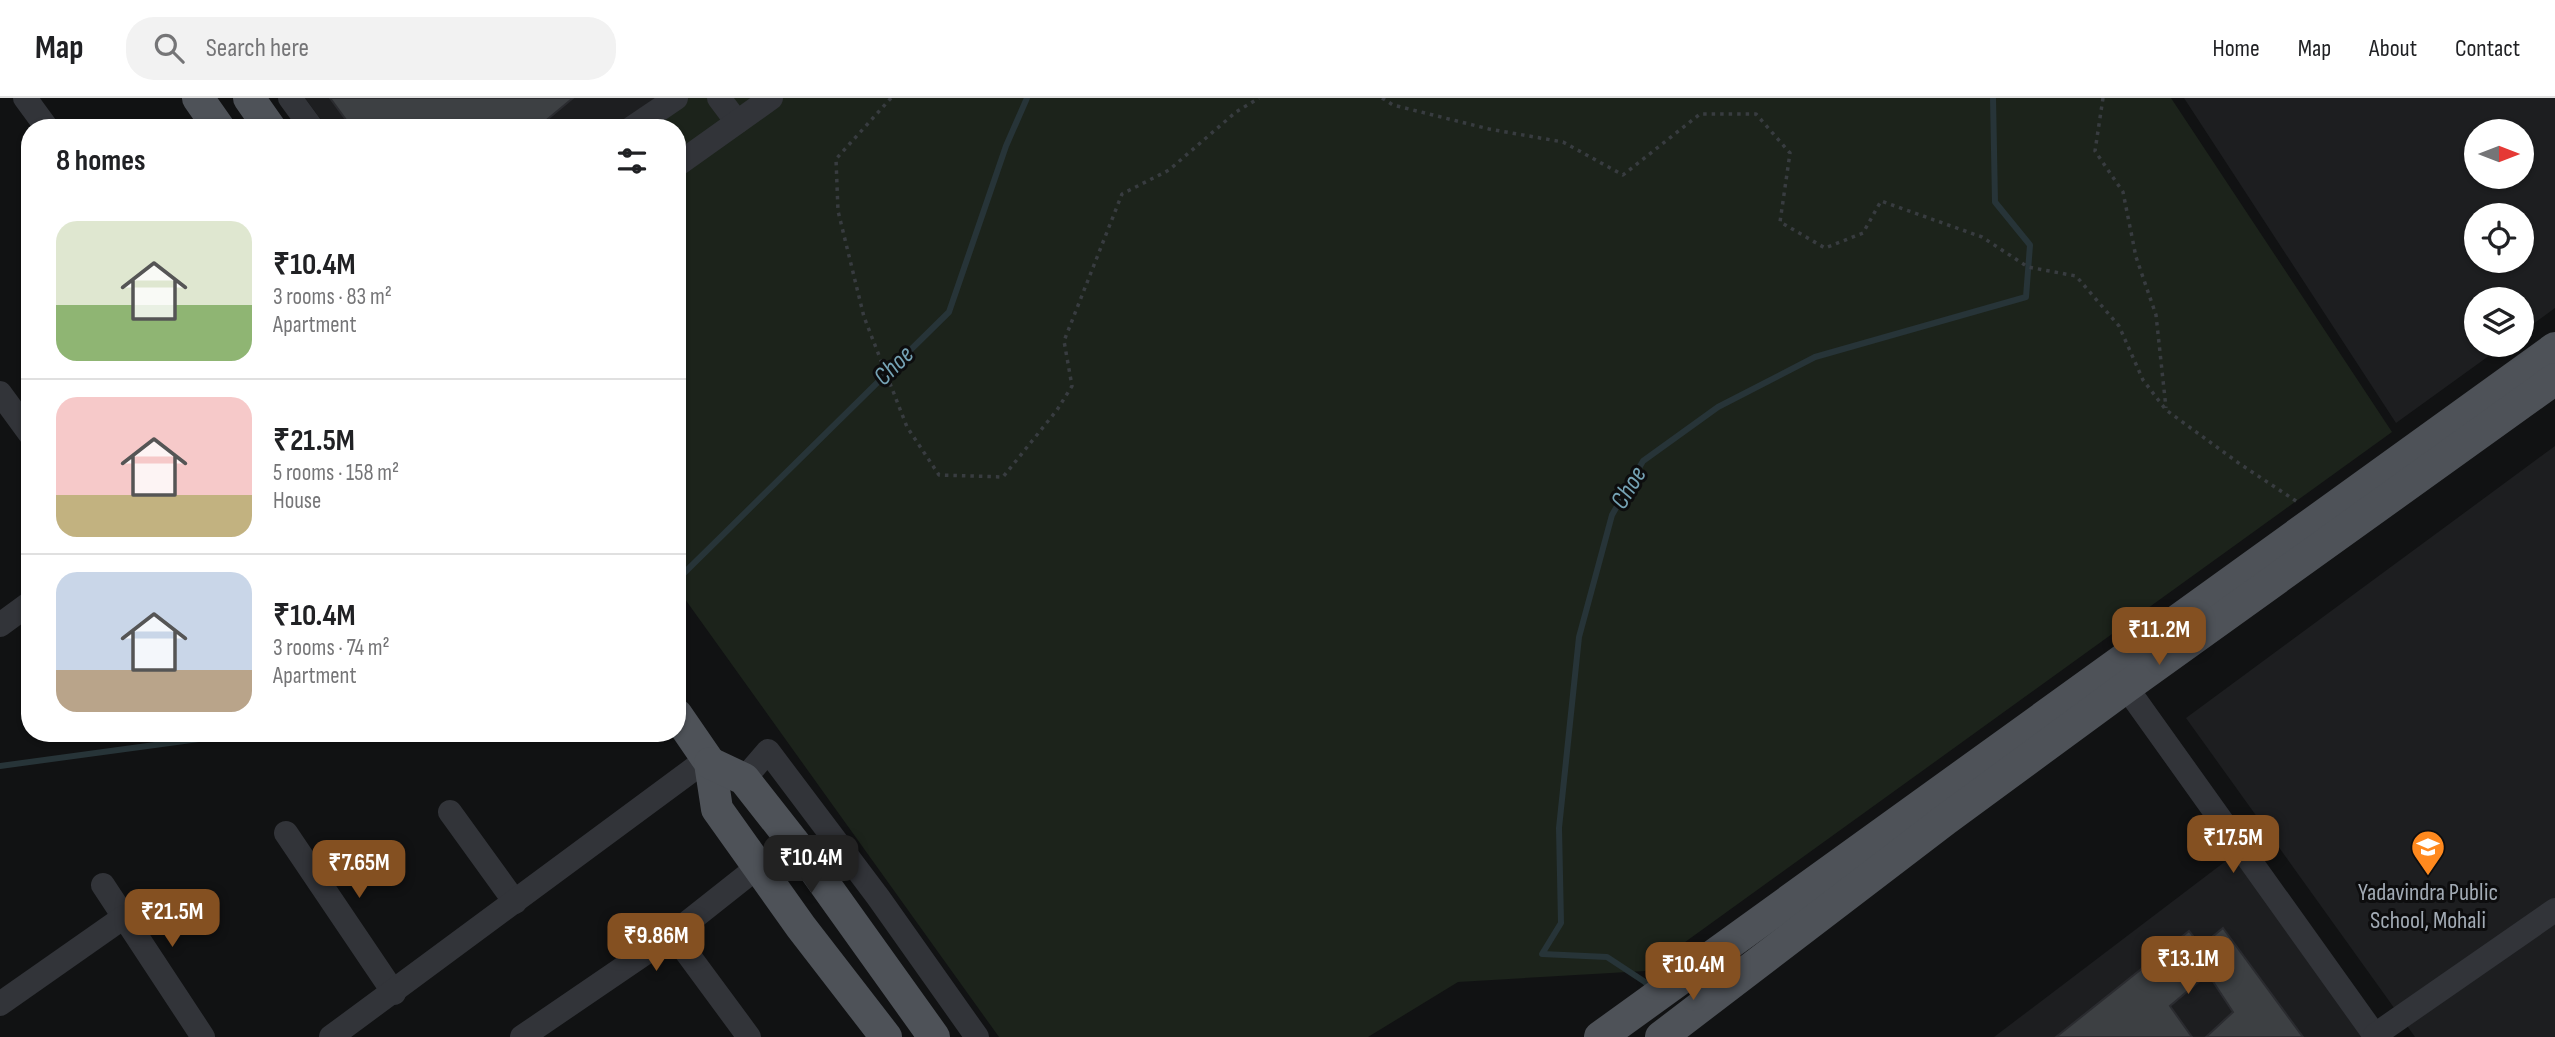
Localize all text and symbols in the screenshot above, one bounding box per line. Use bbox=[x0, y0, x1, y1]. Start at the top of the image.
search box bbox=[126, 17, 616, 80]
text: Map bbox=[35, 28, 84, 68]
icon: search bbox=[150, 29, 188, 67]
text: Search here bbox=[206, 33, 309, 64]
text: Home bbox=[2212, 34, 2260, 63]
text: Map bbox=[2298, 34, 2331, 63]
text: About bbox=[2369, 34, 2417, 63]
text: Contact bbox=[2455, 34, 2520, 63]
north arrow bbox=[2464, 119, 2534, 189]
map controls bbox=[2464, 119, 2534, 357]
icon: filters bbox=[613, 142, 651, 180]
text: 8 homes bbox=[56, 143, 145, 179]
button: locate bbox=[2464, 203, 2534, 273]
text: ₹10.4M bbox=[273, 247, 355, 283]
icon: home bbox=[112, 249, 196, 333]
text: 3 rooms · 83 m² bbox=[273, 283, 392, 311]
button: layers bbox=[2464, 287, 2534, 357]
text: Apartment bbox=[273, 311, 357, 339]
water label: Choe bbox=[867, 339, 921, 393]
text: ₹21.5M bbox=[273, 423, 355, 459]
icon: home bbox=[112, 425, 196, 509]
text: 5 rooms · 158 m² bbox=[273, 459, 399, 487]
water label: Choe bbox=[1604, 461, 1654, 515]
text: House bbox=[273, 487, 321, 515]
text: ₹10.4M bbox=[273, 598, 355, 634]
icon: home bbox=[112, 600, 196, 684]
pin: ₹11.2M bbox=[2102, 608, 2216, 667]
text: ₹11.2M bbox=[2128, 616, 2190, 644]
text: 3 rooms · 74 m² bbox=[273, 634, 390, 662]
text: Apartment bbox=[273, 662, 357, 690]
pin: ₹17.5M bbox=[2176, 816, 2290, 875]
text: ₹17.5M bbox=[2203, 824, 2263, 852]
school or university icon: Yadavindra Public School, Mohali bbox=[2409, 828, 2447, 877]
pin: ₹10.4M bbox=[754, 836, 868, 895]
pin: ₹7.65M bbox=[302, 840, 416, 900]
text: ₹10.4M bbox=[779, 844, 843, 872]
text: ₹7.65M bbox=[328, 849, 390, 877]
place label: Yadavindra Public School, Mohali bbox=[2358, 878, 2498, 935]
pin: ₹21.5M bbox=[115, 890, 229, 949]
text: ₹21.5M bbox=[141, 898, 203, 926]
pin: ₹9.86M bbox=[599, 914, 713, 973]
text: ₹9.86M bbox=[623, 922, 689, 950]
pin: ₹13.1M bbox=[2131, 936, 2245, 996]
pin: ₹10.4M bbox=[1636, 942, 1750, 1002]
text: ₹13.1M bbox=[2157, 945, 2219, 973]
text: ₹10.4M bbox=[1661, 951, 1725, 979]

